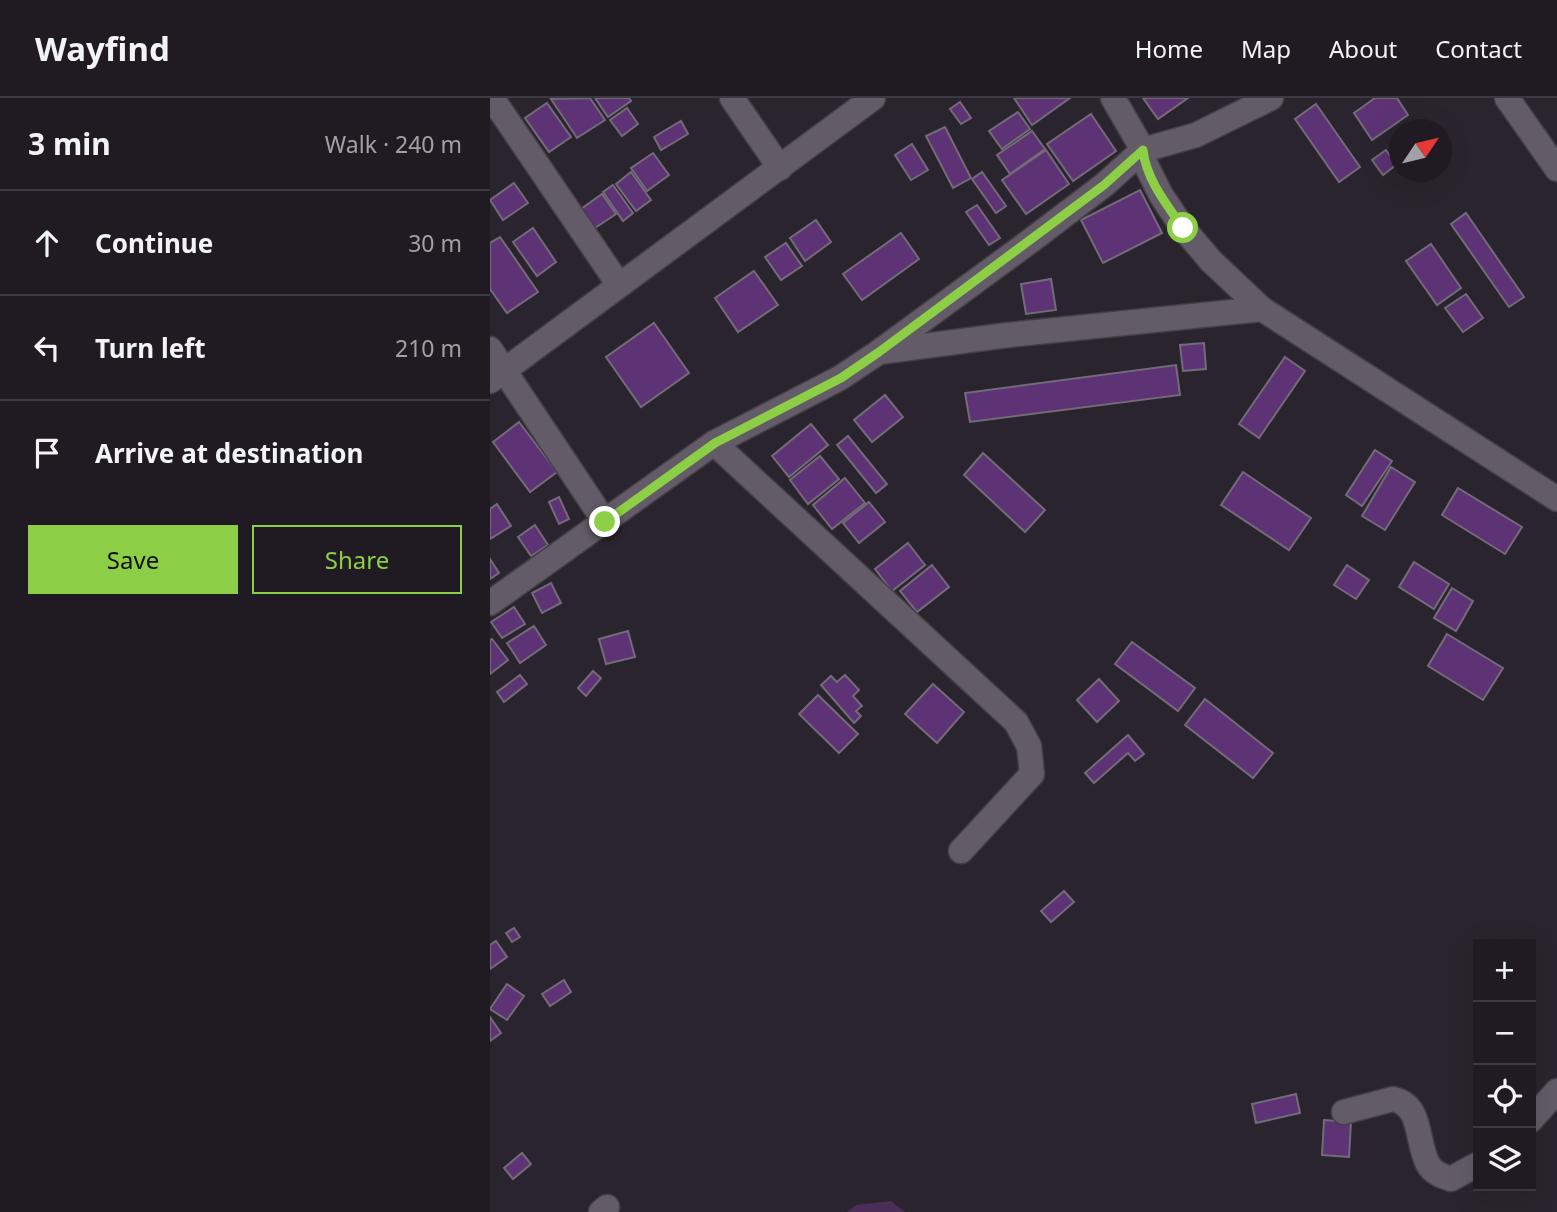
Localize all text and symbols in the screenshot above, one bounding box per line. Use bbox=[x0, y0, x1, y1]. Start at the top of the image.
text: Wayfind bbox=[35, 26, 170, 71]
text: Home bbox=[1135, 32, 1203, 65]
text: Map bbox=[1241, 32, 1291, 65]
text: About bbox=[1329, 32, 1397, 65]
text: Contact bbox=[1435, 32, 1522, 65]
north arrow bbox=[1389, 119, 1452, 182]
text: 3 min bbox=[28, 123, 111, 164]
text: Walk · 240 m bbox=[325, 128, 462, 160]
route start bbox=[1167, 212, 1198, 243]
icon: ahead bbox=[28, 224, 66, 262]
text: Continue bbox=[95, 225, 213, 261]
text: 30 m bbox=[408, 227, 462, 259]
icon: left bbox=[28, 329, 66, 367]
text: Turn left bbox=[95, 330, 206, 366]
text: 210 m bbox=[395, 332, 462, 364]
icon: arrive bbox=[28, 434, 66, 472]
text: Arrive at destination bbox=[95, 435, 364, 471]
route end bbox=[589, 506, 620, 537]
button: Save bbox=[28, 525, 238, 594]
button: Share bbox=[252, 525, 462, 594]
map controls bbox=[1473, 939, 1536, 1191]
button: + bbox=[1473, 939, 1536, 1002]
button: − bbox=[1473, 1002, 1536, 1065]
button: locate bbox=[1473, 1065, 1536, 1128]
button: layers bbox=[1473, 1128, 1536, 1191]

